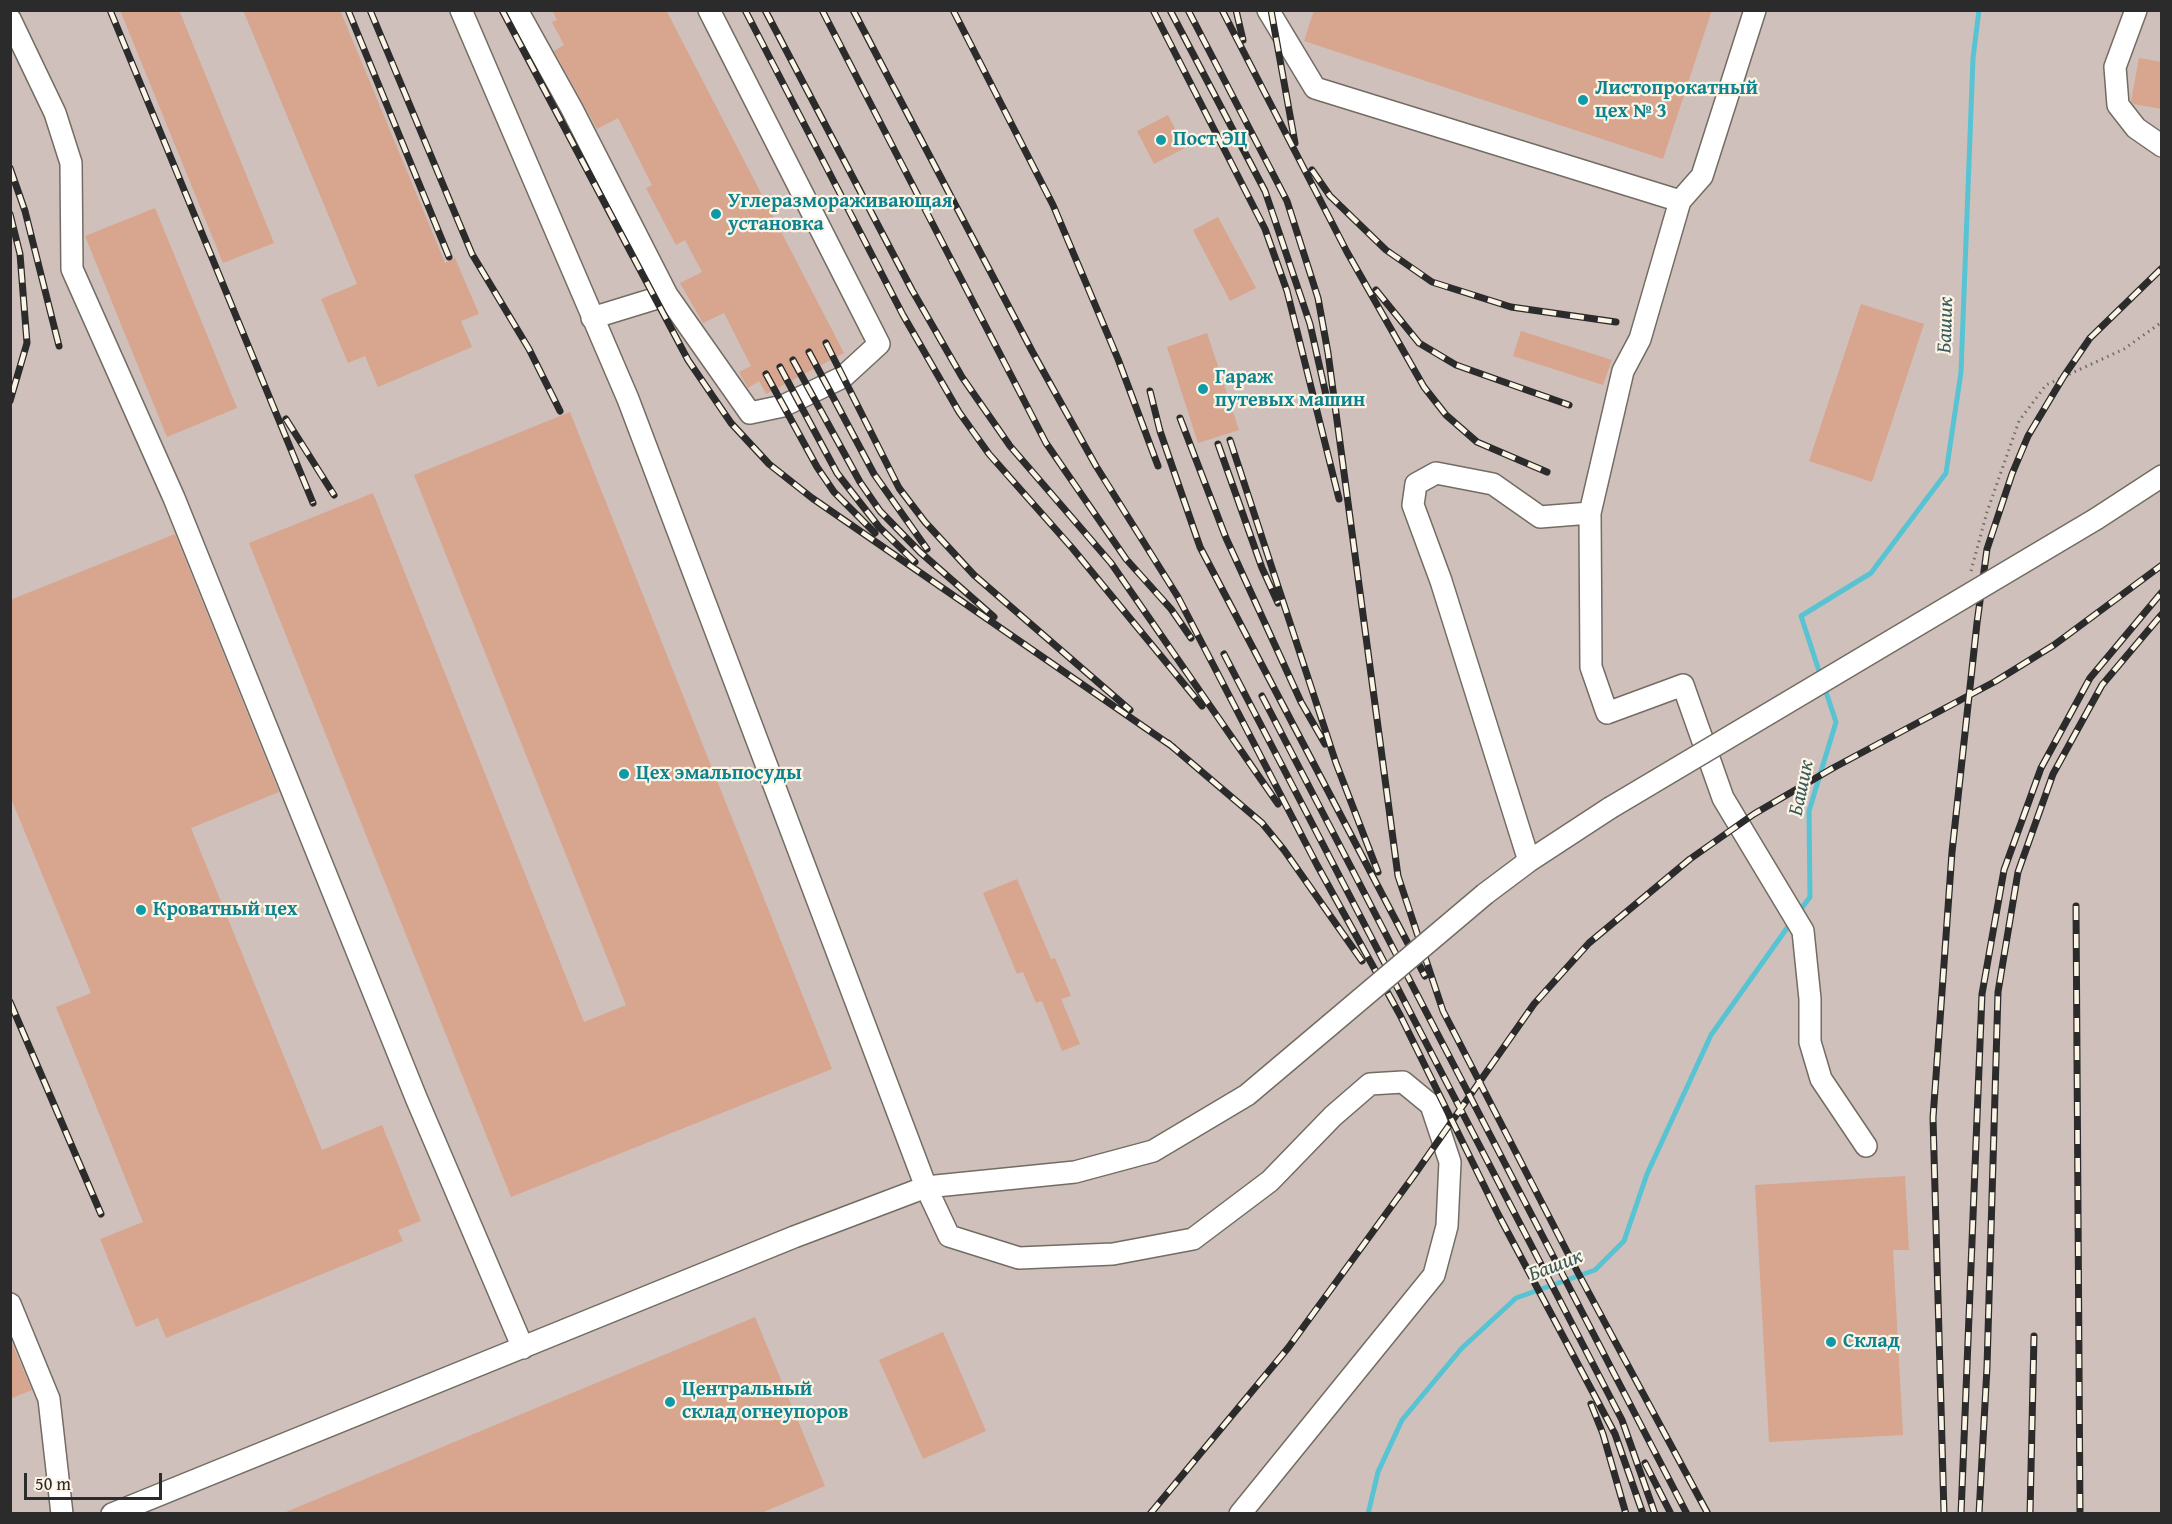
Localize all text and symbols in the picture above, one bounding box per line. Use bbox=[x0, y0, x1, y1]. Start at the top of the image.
place label: Листопрокатный цех № 3 bbox=[1595, 77, 1758, 124]
marker: Листопрокатный цех № 3 bbox=[1576, 93, 1590, 107]
place label: Поcт ЭЦ bbox=[1173, 128, 1247, 152]
marker: Поcт ЭЦ bbox=[1154, 133, 1168, 147]
place label: Углеразмораживающая установка bbox=[728, 190, 953, 237]
marker: Углеразмораживающая установка bbox=[709, 207, 723, 221]
water label: Башик bbox=[1932, 296, 1960, 354]
place label: Гараж путевых машин bbox=[1215, 366, 1365, 413]
marker: Гараж путевых машин bbox=[1196, 382, 1210, 396]
water label: Башик bbox=[1784, 758, 1820, 818]
place label: Цех эмальпосуды bbox=[636, 762, 802, 786]
marker: Цех эмальпосуды bbox=[617, 767, 631, 781]
place label: Кроватный цех bbox=[153, 898, 298, 922]
marker: Кроватный цех bbox=[134, 903, 148, 917]
water label: Башик bbox=[1525, 1244, 1587, 1288]
place label: Склад bbox=[1843, 1330, 1900, 1354]
marker: Склад bbox=[1824, 1335, 1838, 1349]
place label: Центральный склад огнеупоров bbox=[682, 1378, 849, 1425]
marker: Центральный склад огнеупоров bbox=[663, 1395, 677, 1409]
scale bar bbox=[27, 1461, 165, 1499]
text: 50 m bbox=[35, 1470, 71, 1497]

